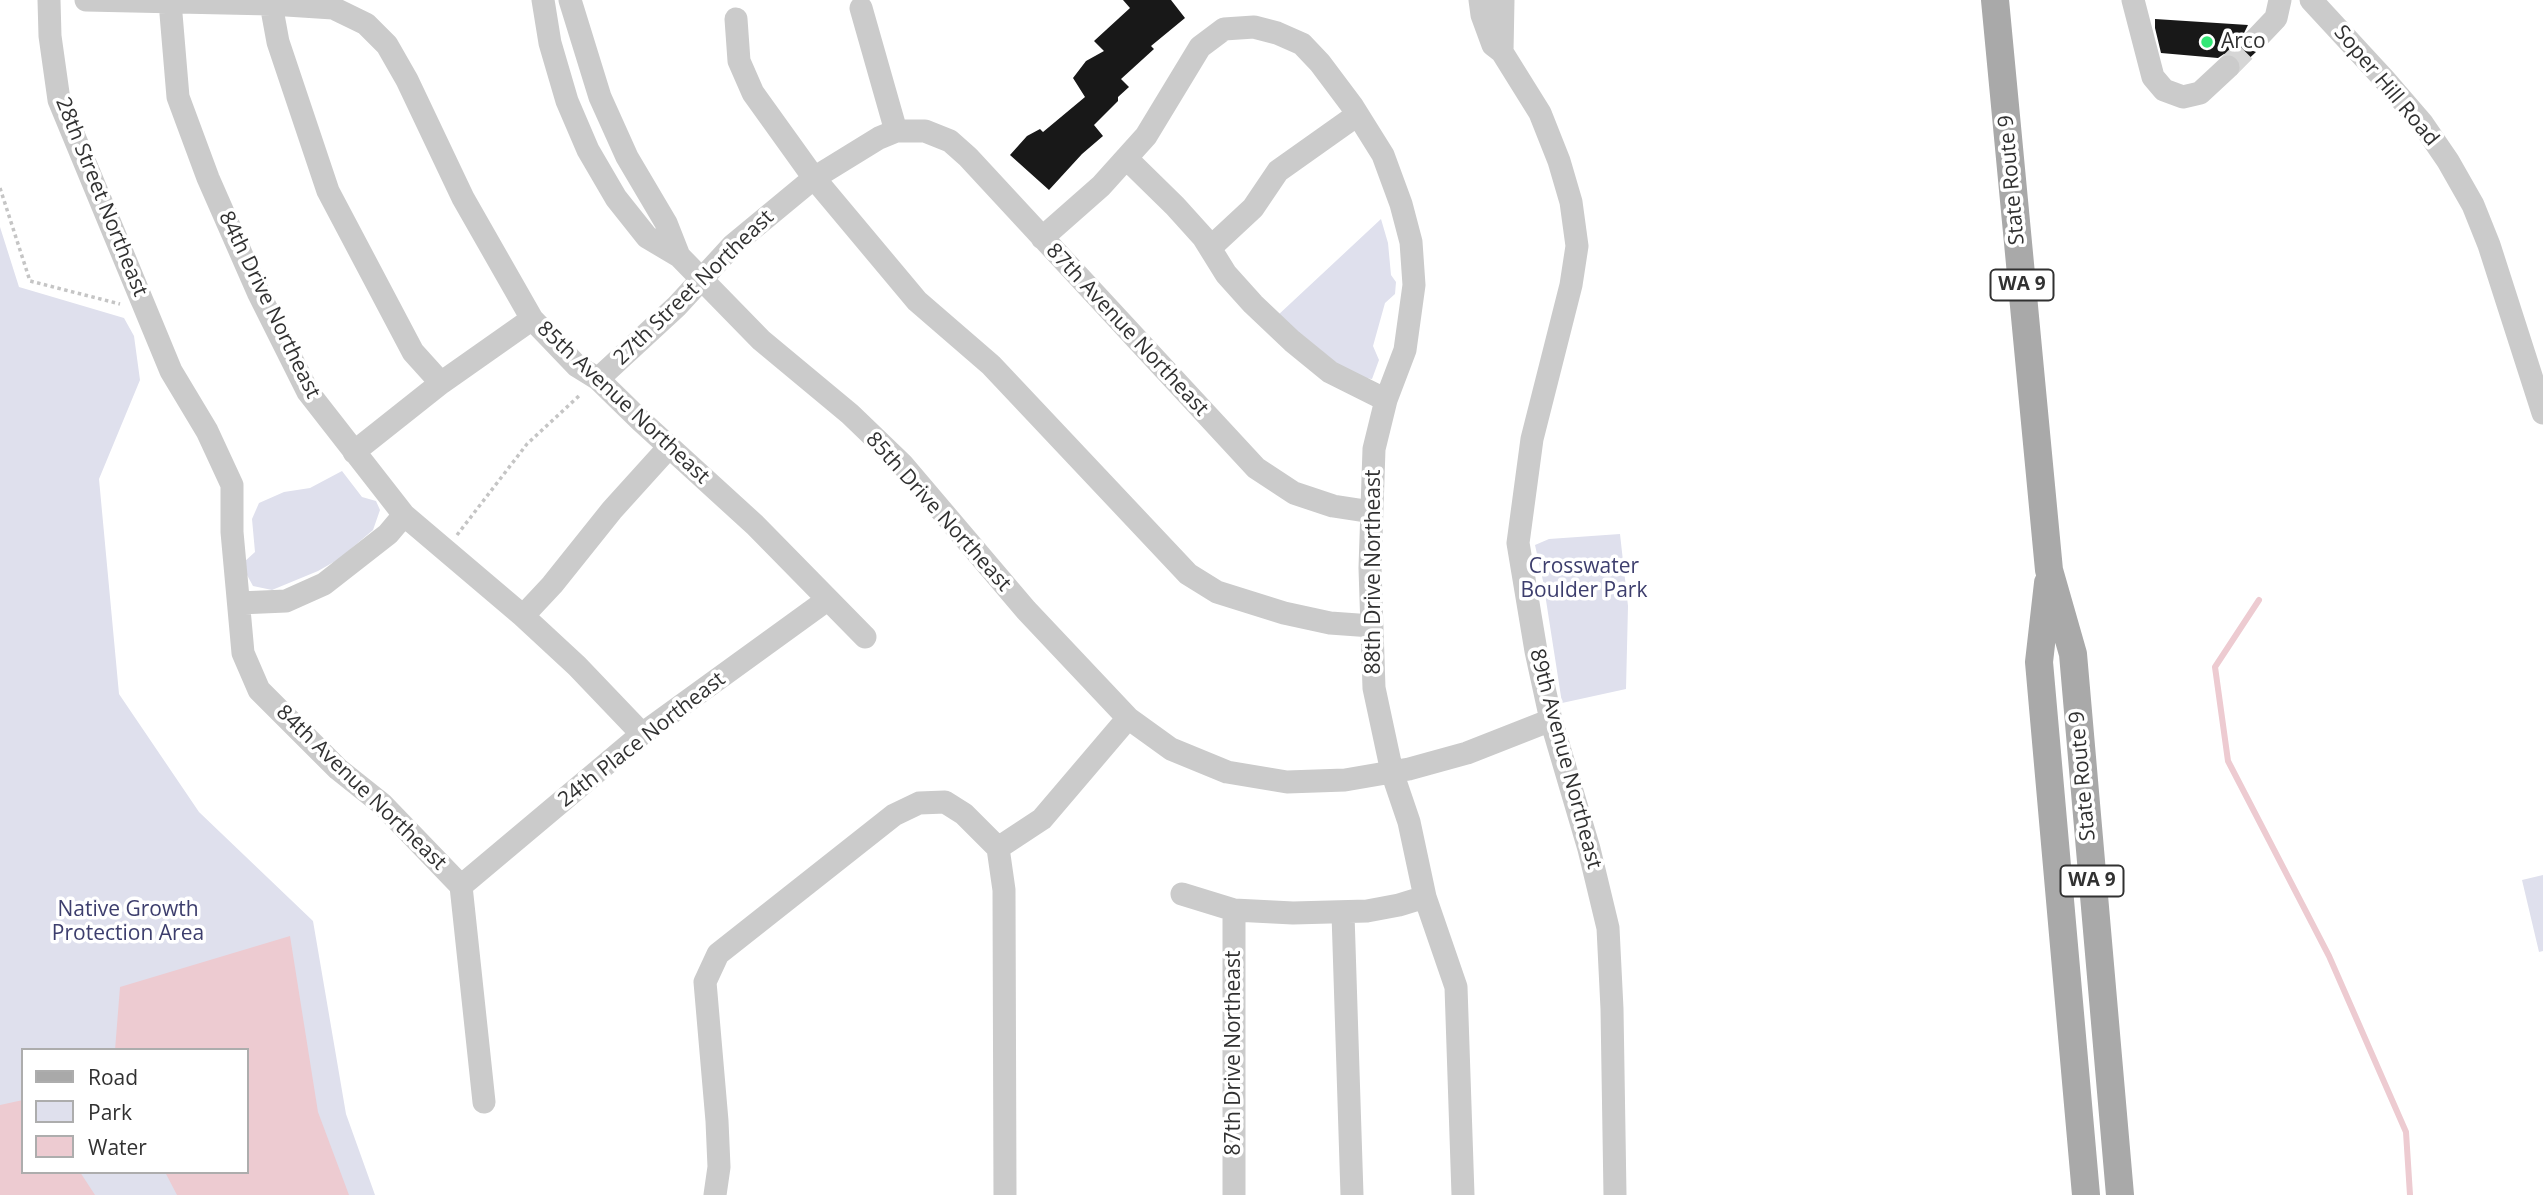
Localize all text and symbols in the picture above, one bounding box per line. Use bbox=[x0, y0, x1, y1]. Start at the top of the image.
street label: Soper Hill Road bbox=[2328, 21, 2444, 151]
place label: Arco bbox=[2221, 29, 2266, 55]
marker: Arco bbox=[2199, 34, 2215, 50]
street label: 28th Street Northeast bbox=[50, 94, 152, 300]
street label: State Route 9 bbox=[1994, 114, 2030, 246]
street label: 27th Street Northeast bbox=[609, 205, 779, 371]
street label: 84th Drive Northeast bbox=[213, 207, 325, 403]
street label: 87th Avenue Northeast bbox=[1040, 238, 1214, 422]
road number: WA 9 bbox=[1990, 270, 2054, 300]
street label: 85th Avenue Northeast bbox=[531, 316, 715, 490]
street label: 85th Drive Northeast bbox=[860, 427, 1016, 597]
street label: 88th Drive Northeast bbox=[1361, 469, 1387, 675]
park label: Crosswater Boulder Park bbox=[1521, 554, 1647, 604]
street label: 89th Avenue Northeast bbox=[1523, 646, 1607, 872]
street label: 24th Place Northeast bbox=[553, 667, 731, 813]
street label: 84th Avenue Northeast bbox=[271, 700, 451, 876]
street label: State Route 9 bbox=[2065, 710, 2101, 842]
road number: WA 9 bbox=[2060, 866, 2124, 897]
park label: Native Growth Protection Area bbox=[52, 897, 204, 947]
street label: 87th Drive Northeast bbox=[1221, 950, 1247, 1156]
legend bbox=[21, 1048, 248, 1174]
text: Road bbox=[88, 1063, 138, 1091]
text: Park bbox=[88, 1098, 132, 1126]
text: Water bbox=[88, 1133, 147, 1161]

